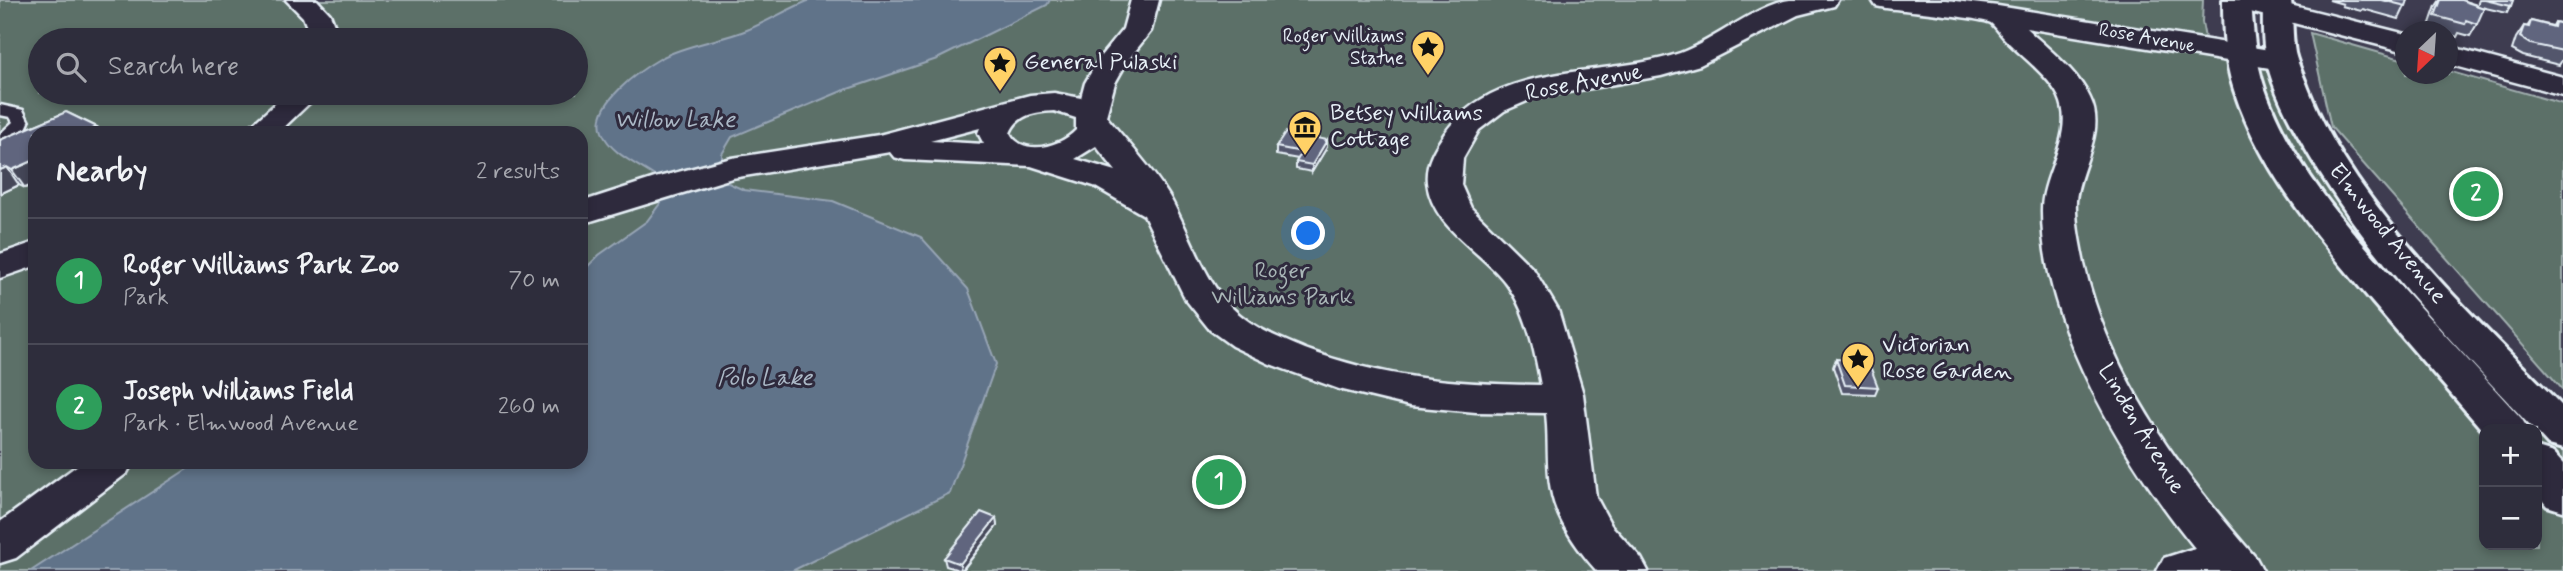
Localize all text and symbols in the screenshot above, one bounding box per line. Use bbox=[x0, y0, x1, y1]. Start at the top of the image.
street label: Rose Avenue bbox=[2097, 17, 2197, 59]
north arrow bbox=[2395, 21, 2458, 84]
place label: Roger Williams Statue bbox=[1283, 24, 1404, 71]
search box bbox=[28, 28, 588, 105]
place icon: Roger Williams Statue bbox=[1409, 28, 1447, 77]
place icon: General Pulaski bbox=[981, 44, 1019, 93]
icon: search bbox=[52, 48, 90, 86]
place label: General Pulaski bbox=[1024, 48, 1177, 78]
text: Search here bbox=[108, 50, 239, 84]
street label: Rose Avenue bbox=[1523, 57, 1645, 109]
place label: Betsey Williams Cottage bbox=[1330, 99, 1483, 155]
water label: Willow Lake bbox=[614, 105, 737, 136]
museum icon: Betsey Williams Cottage bbox=[1286, 108, 1324, 157]
text: Nearby bbox=[56, 152, 147, 191]
text: 2 results bbox=[476, 157, 560, 187]
street label: Elmwood Avenue bbox=[2321, 158, 2453, 310]
pin: 2 bbox=[2453, 168, 2499, 220]
your location bbox=[1291, 216, 1325, 250]
text: Roger Williams Park Zoo bbox=[123, 249, 399, 283]
park label: Roger Williams Park bbox=[1211, 257, 1353, 313]
text: 1 bbox=[74, 266, 84, 296]
text: 70 m bbox=[508, 266, 560, 296]
text: Park bbox=[123, 283, 169, 313]
place label: Victorian Rose Garden bbox=[1882, 331, 2012, 387]
place icon: Victorian Rose Garden bbox=[1839, 340, 1877, 389]
street label: Linden Avenue bbox=[2090, 358, 2192, 500]
water label: Polo Lake bbox=[717, 363, 814, 394]
text: Joseph Williams Field bbox=[123, 375, 353, 409]
text: 2 bbox=[73, 392, 85, 422]
text: 260 m bbox=[498, 392, 560, 422]
text: Park · Elmwood Avenue bbox=[123, 409, 359, 439]
map controls bbox=[2479, 424, 2542, 550]
button: + bbox=[2479, 424, 2542, 487]
pin: 1 bbox=[1196, 456, 1242, 508]
button: − bbox=[2479, 487, 2542, 550]

